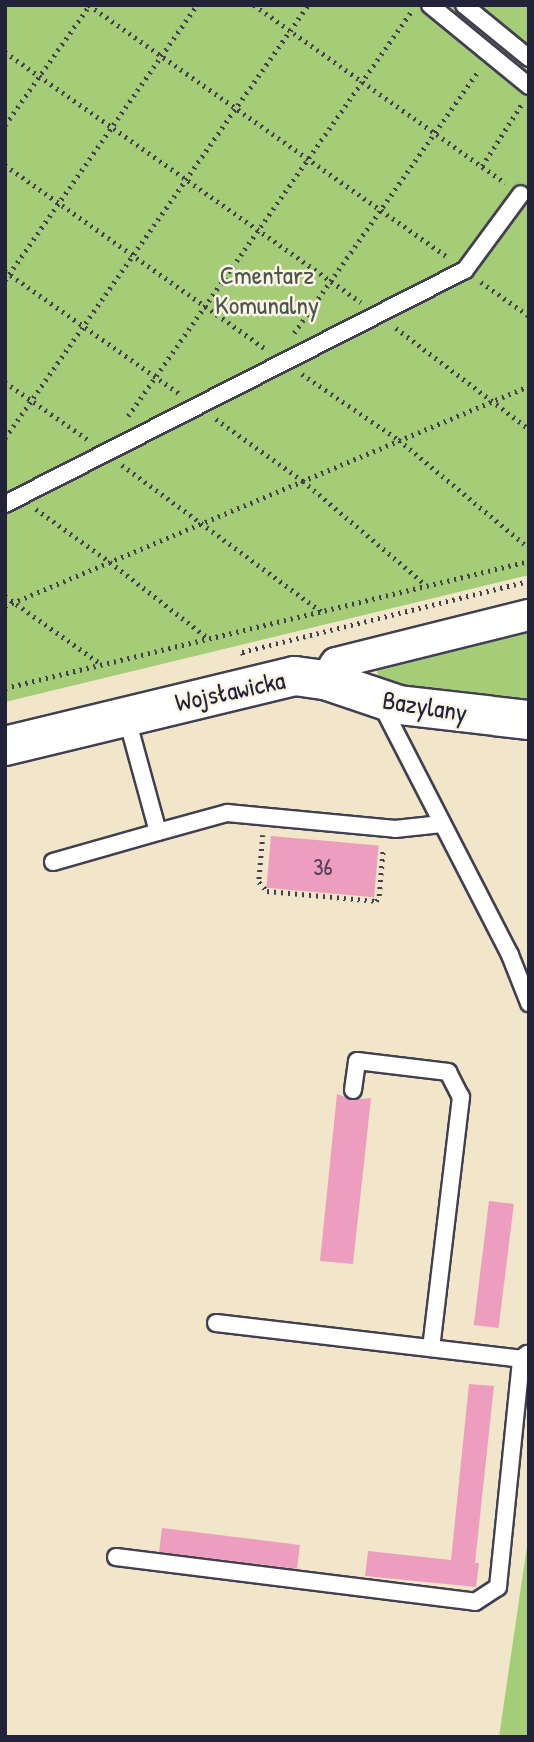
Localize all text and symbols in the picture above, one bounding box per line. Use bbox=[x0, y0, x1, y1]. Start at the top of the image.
park label: Cmentarz Komunalny bbox=[215, 259, 319, 320]
street label: Wojsławicka bbox=[172, 664, 288, 718]
street label: Bazylany bbox=[380, 684, 470, 728]
house number: 36 bbox=[313, 853, 333, 881]

